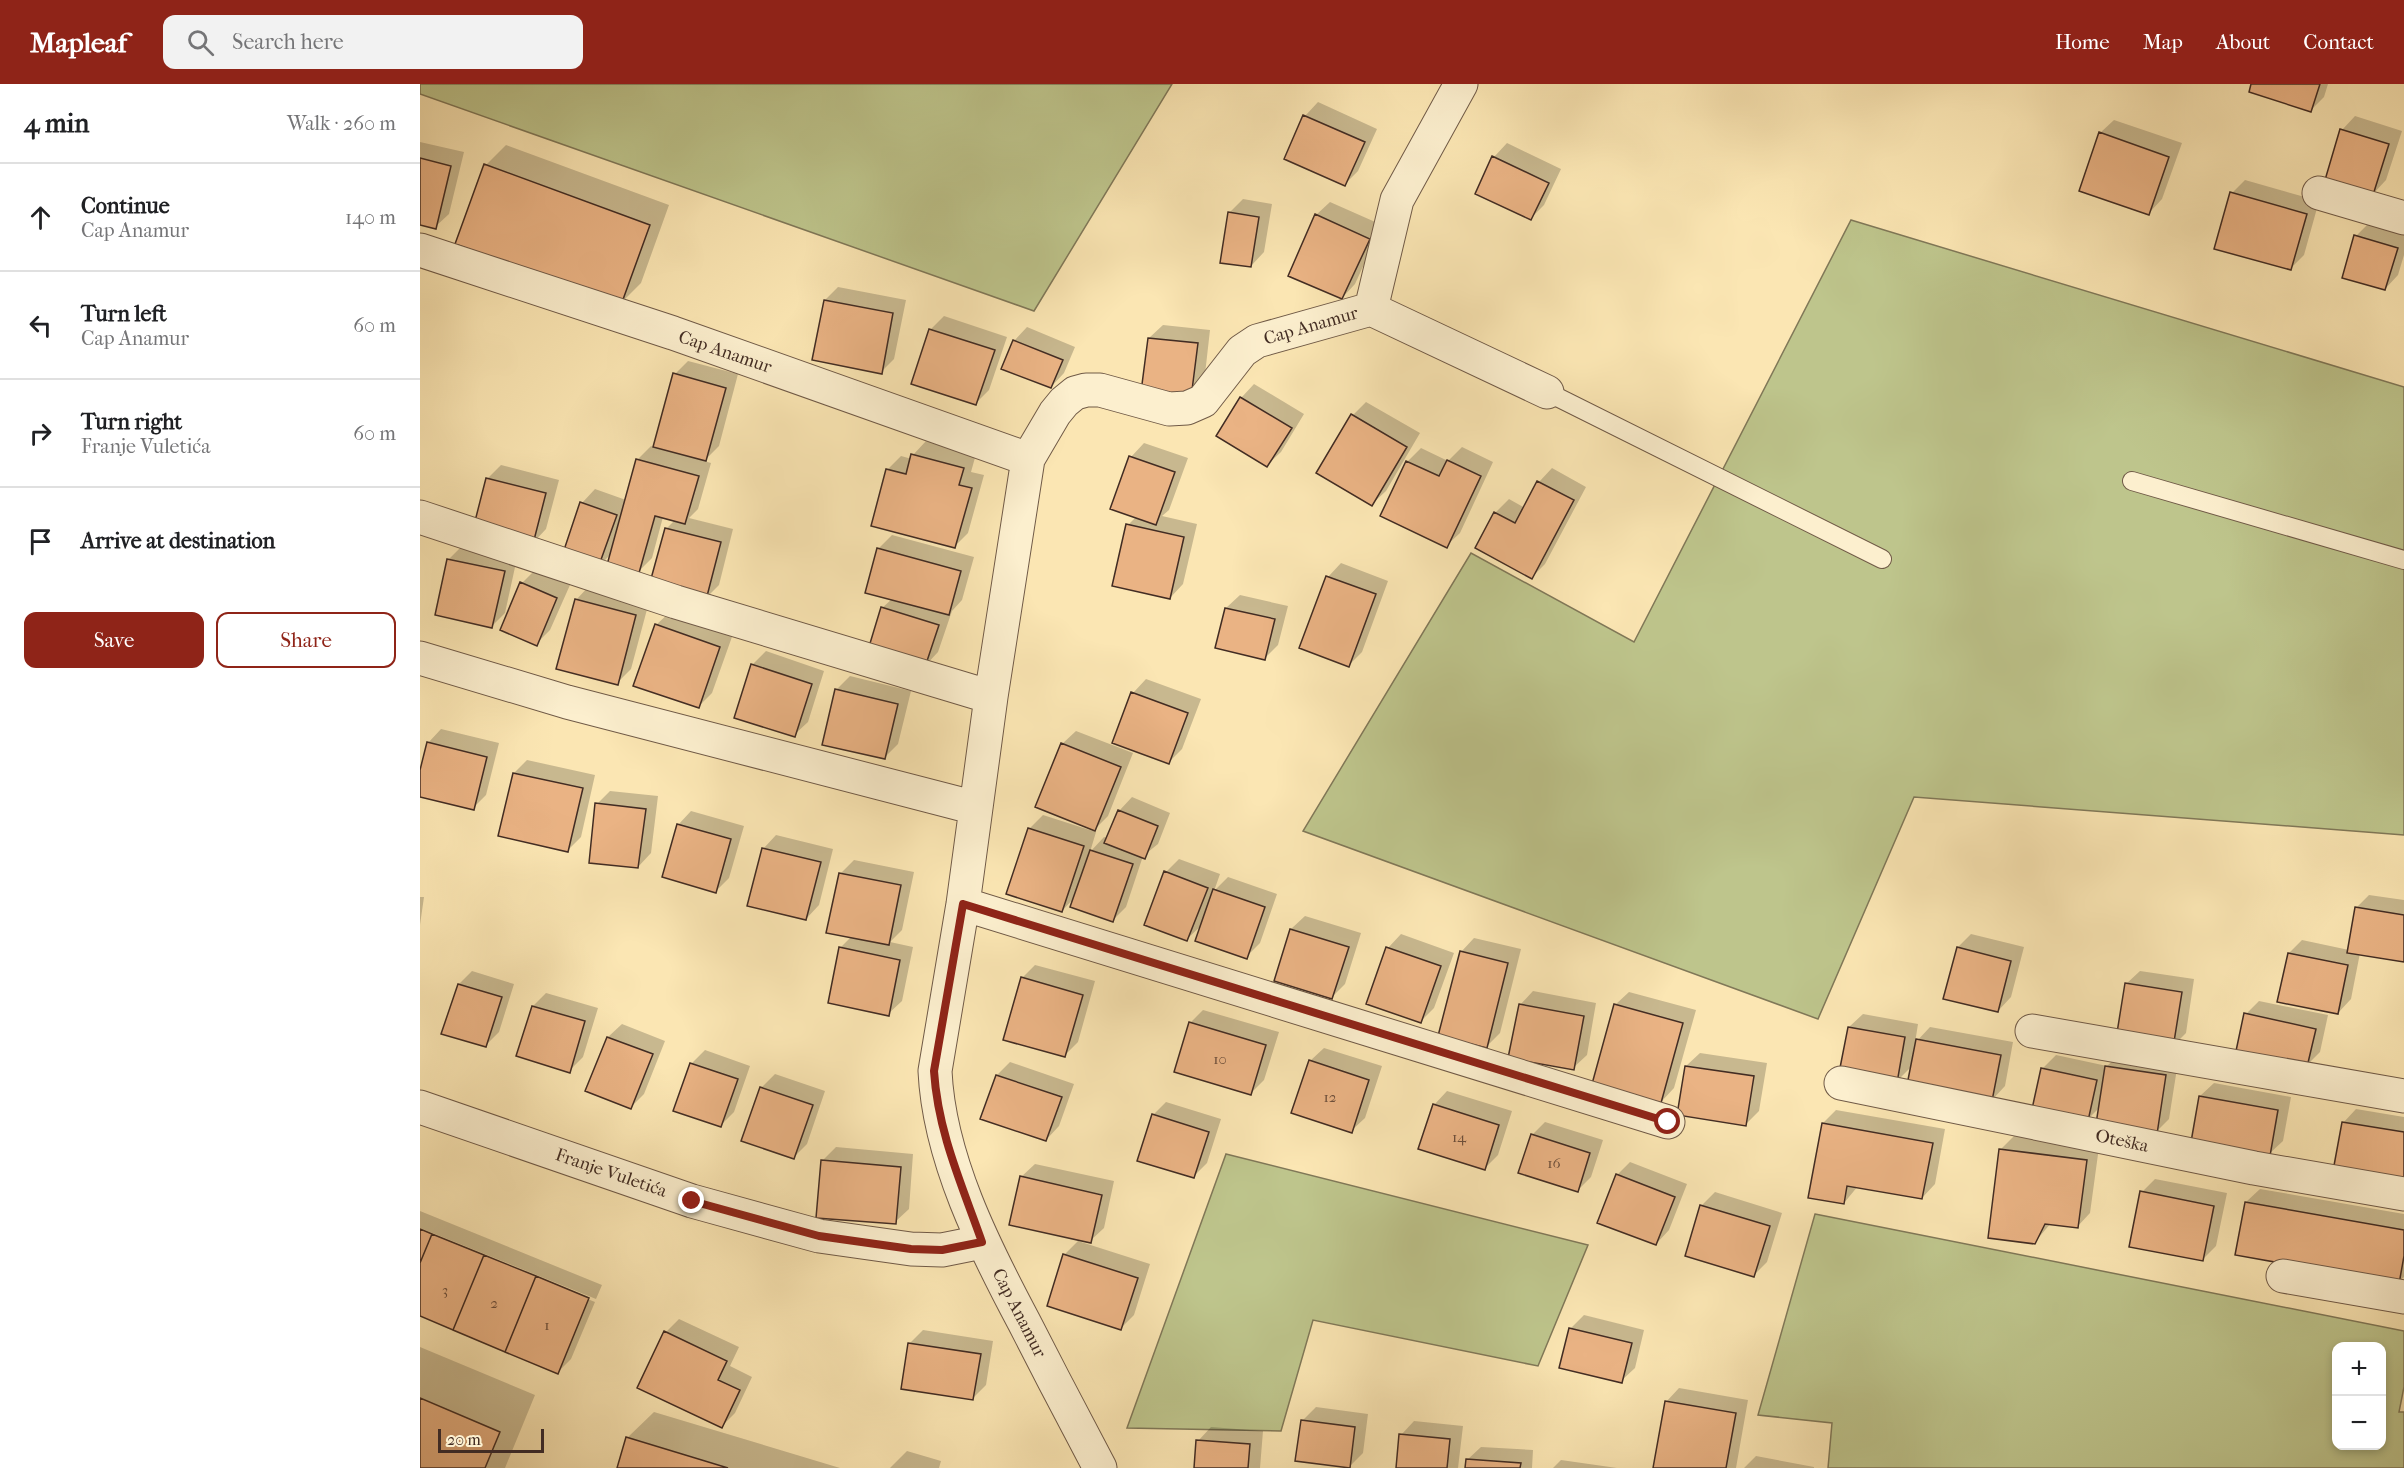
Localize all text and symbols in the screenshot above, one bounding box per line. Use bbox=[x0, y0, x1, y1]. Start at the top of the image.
search box bbox=[163, 15, 583, 69]
text: Mapleaf bbox=[30, 26, 127, 59]
icon: search bbox=[184, 26, 217, 59]
text: Search here bbox=[232, 29, 344, 55]
text: Home bbox=[2055, 30, 2110, 54]
text: Map bbox=[2143, 30, 2183, 54]
text: About bbox=[2216, 30, 2270, 54]
text: Contact bbox=[2303, 30, 2374, 54]
text: 4 min bbox=[24, 108, 89, 139]
text: Walk · 260 m bbox=[287, 112, 396, 135]
text: Continue bbox=[81, 193, 170, 219]
icon: ahead bbox=[24, 201, 57, 234]
text: 140 m bbox=[345, 206, 396, 229]
text: Cap Anamur bbox=[81, 219, 189, 242]
text: Turn left bbox=[81, 301, 167, 327]
street label: Cap Anamur bbox=[1261, 302, 1361, 349]
icon: left bbox=[24, 309, 57, 342]
text: 60 m bbox=[353, 314, 396, 337]
street label: Cap Anamur bbox=[676, 326, 775, 378]
text: Cap Anamur bbox=[81, 327, 189, 350]
text: Turn right bbox=[81, 409, 182, 435]
icon: right bbox=[24, 417, 57, 450]
text: 60 m bbox=[353, 422, 396, 445]
text: Franje Vuletića bbox=[81, 435, 210, 458]
icon: arrive bbox=[24, 525, 57, 558]
text: Arrive at destination bbox=[81, 528, 275, 554]
button: Save bbox=[24, 612, 204, 668]
button: Share bbox=[216, 612, 396, 668]
house number: 10 bbox=[1213, 1050, 1227, 1068]
house number: 12 bbox=[1323, 1088, 1337, 1106]
route start bbox=[1654, 1108, 1680, 1134]
street label: Oteška bbox=[2094, 1125, 2151, 1157]
house number: 14 bbox=[1452, 1128, 1467, 1146]
street label: Franje Vuletića bbox=[553, 1144, 670, 1202]
house number: 16 bbox=[1547, 1154, 1562, 1172]
route end bbox=[678, 1187, 704, 1213]
street label: Cap Anamur bbox=[988, 1265, 1051, 1361]
house number: 3 bbox=[442, 1281, 448, 1299]
house number: 2 bbox=[490, 1294, 498, 1312]
house number: 1 bbox=[544, 1316, 550, 1334]
map controls bbox=[2332, 1342, 2386, 1450]
button: + bbox=[2332, 1342, 2386, 1396]
button: − bbox=[2332, 1396, 2386, 1450]
scale bar bbox=[438, 1426, 544, 1454]
text: 20 m bbox=[447, 1430, 481, 1449]

